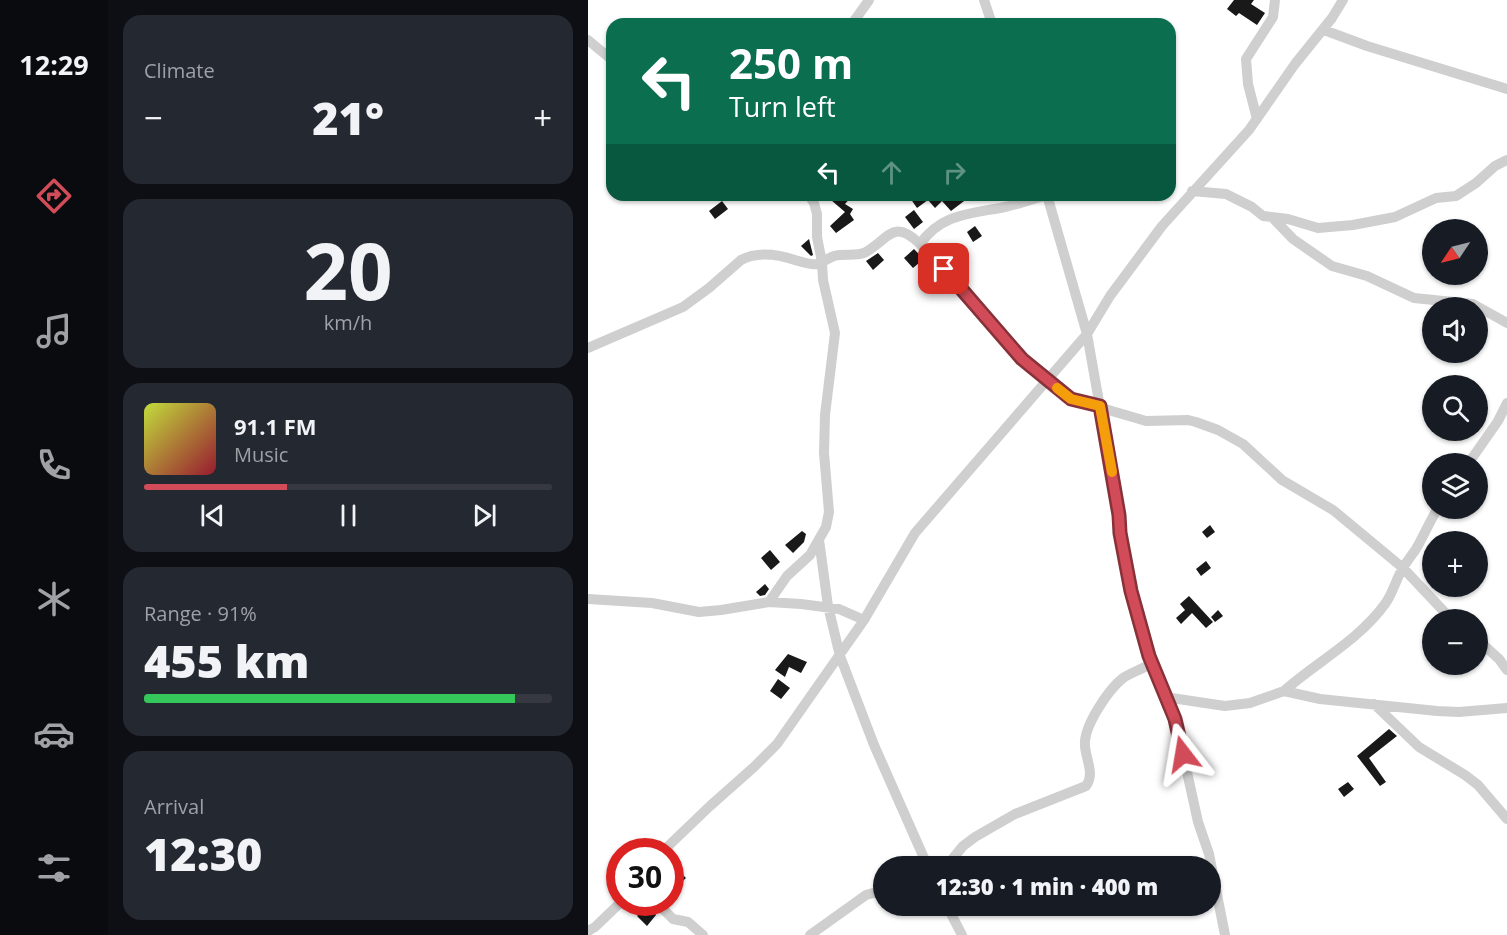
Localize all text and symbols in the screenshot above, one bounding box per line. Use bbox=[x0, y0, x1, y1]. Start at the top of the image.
text: 250 m bbox=[729, 34, 853, 91]
icon: left bbox=[630, 42, 708, 120]
text: 12:29 bbox=[19, 46, 89, 83]
text: Climate bbox=[144, 57, 215, 84]
text: 21° bbox=[312, 87, 384, 148]
text: Turn left bbox=[729, 88, 836, 125]
text: − bbox=[144, 95, 163, 140]
text: + bbox=[533, 95, 552, 140]
icon: left bbox=[812, 156, 845, 189]
icon: ahead bbox=[875, 156, 908, 189]
icon: right bbox=[938, 156, 971, 189]
icon: directions bbox=[33, 175, 75, 217]
text: 20 bbox=[303, 217, 393, 323]
north arrow bbox=[1422, 219, 1488, 285]
map controls bbox=[1422, 219, 1488, 675]
pin bbox=[918, 243, 969, 294]
icon: arrive bbox=[927, 252, 960, 285]
button: sound bbox=[1422, 297, 1488, 363]
text: km/h bbox=[324, 309, 372, 336]
icon: music bbox=[33, 310, 75, 352]
button: search bbox=[1422, 375, 1488, 441]
text: 91.1 FM bbox=[234, 411, 317, 441]
text: Music bbox=[234, 441, 288, 468]
icon: phone bbox=[33, 444, 75, 486]
button: layers bbox=[1422, 453, 1488, 519]
icon: previous bbox=[196, 499, 229, 532]
icon: pause bbox=[332, 499, 365, 532]
icon: next bbox=[468, 499, 501, 532]
button: + bbox=[1422, 531, 1488, 597]
icon: climate bbox=[33, 578, 75, 620]
text: Range · 91% bbox=[144, 600, 257, 627]
button: − bbox=[1422, 609, 1488, 675]
text: 455 km bbox=[144, 630, 309, 691]
icon: car bbox=[33, 713, 75, 755]
position arrow bbox=[1151, 722, 1215, 786]
text: Arrival bbox=[144, 793, 204, 820]
text: 12:30 bbox=[144, 823, 262, 884]
speed limit sign: 30 bbox=[606, 838, 684, 916]
icon: filters bbox=[33, 847, 75, 889]
text: 12:30 · 1 min · 400 m bbox=[936, 871, 1158, 901]

